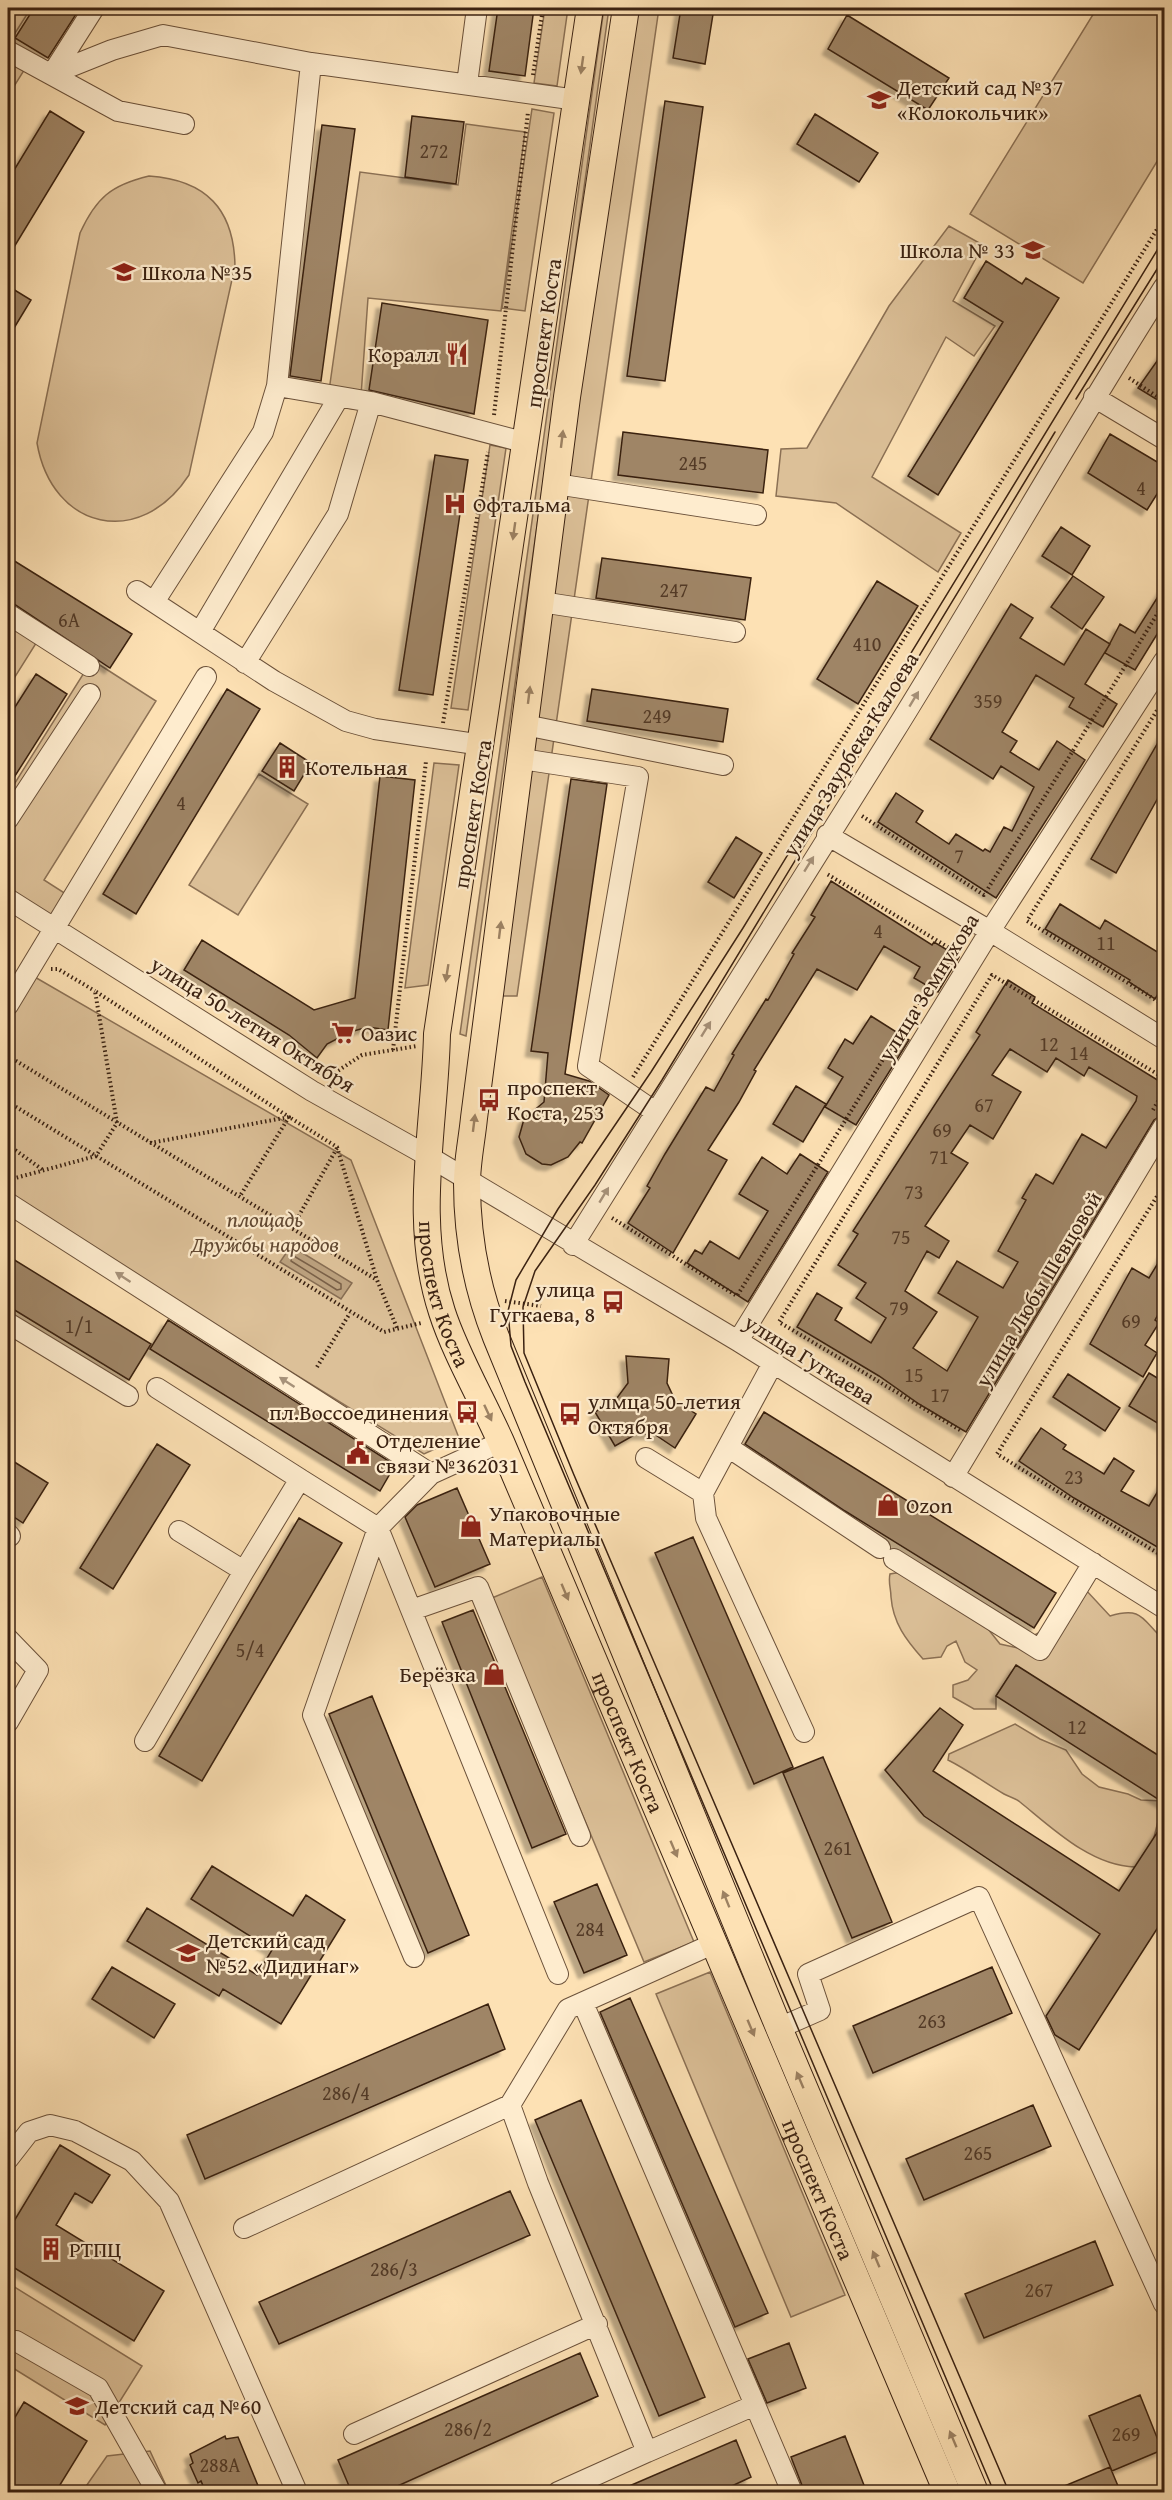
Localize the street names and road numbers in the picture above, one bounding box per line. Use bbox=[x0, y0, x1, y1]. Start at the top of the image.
street label: проспект Коста bbox=[517, 256, 569, 410]
street label: улица Заурбека Калоева bbox=[773, 645, 926, 864]
street label: проспект Коста bbox=[444, 737, 500, 891]
street label: улица Земнухова bbox=[869, 906, 987, 1068]
street label: улица 50-летия Октября bbox=[144, 947, 362, 1100]
street label: улица Любы Шевцовой bbox=[966, 1185, 1109, 1394]
street label: проспект Коста bbox=[411, 1220, 479, 1373]
street label: улица Гугкаева bbox=[738, 1305, 882, 1412]
street label: проспект Коста bbox=[584, 1666, 673, 1818]
street label: проспект Коста bbox=[774, 2114, 863, 2265]

